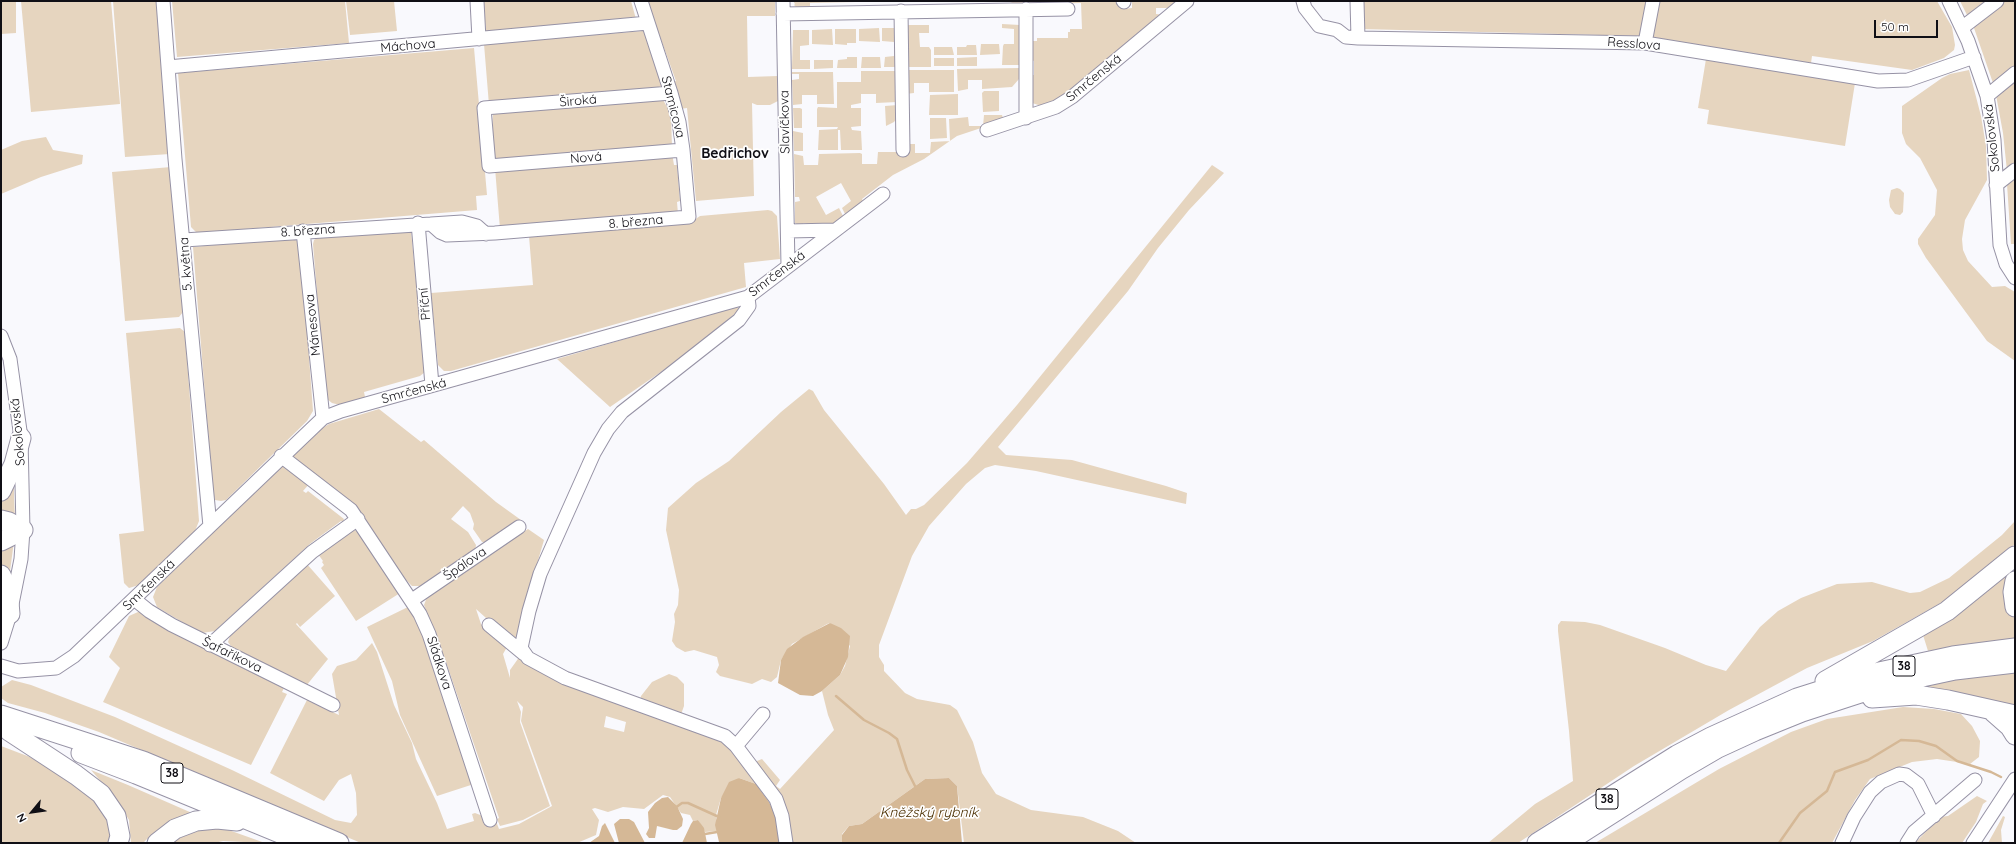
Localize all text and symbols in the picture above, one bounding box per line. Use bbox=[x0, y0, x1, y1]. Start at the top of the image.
scale bar bbox=[1876, 12, 1940, 38]
text: 50 m bbox=[1881, 19, 1909, 34]
street label: Resslova bbox=[1607, 34, 1661, 54]
street label: Máchova bbox=[380, 36, 436, 56]
street label: Smrčenská bbox=[1063, 51, 1125, 105]
street label: Stamicova bbox=[658, 74, 688, 140]
street label: Slavíčkova bbox=[777, 90, 793, 154]
street label: Široká bbox=[559, 92, 597, 110]
street label: Sokolovská bbox=[1981, 103, 2003, 173]
district label: Bedřichov bbox=[701, 146, 769, 162]
street label: Nová bbox=[569, 149, 603, 167]
street label: 8. března bbox=[608, 212, 664, 232]
street label: 8. března bbox=[280, 221, 336, 241]
street label: 5. května bbox=[176, 237, 196, 291]
street label: Smrčenská bbox=[746, 248, 808, 300]
street label: Příční bbox=[416, 287, 434, 321]
street label: Mánesova bbox=[302, 293, 324, 357]
street label: Smrčenská bbox=[380, 375, 448, 407]
street label: Sokolovská bbox=[7, 397, 29, 467]
street label: Špálova bbox=[441, 544, 489, 584]
street label: Smrčenská bbox=[120, 556, 178, 614]
street label: Šafaříkova bbox=[199, 634, 265, 676]
street label: Sládkova bbox=[423, 634, 455, 692]
road number: 38 bbox=[1893, 656, 1915, 676]
road number: 38 bbox=[161, 763, 183, 783]
road number: 38 bbox=[1596, 789, 1618, 809]
north arrow bbox=[12, 792, 52, 832]
water label: Kněžský rybník bbox=[880, 805, 978, 821]
text: N bbox=[13, 811, 30, 825]

